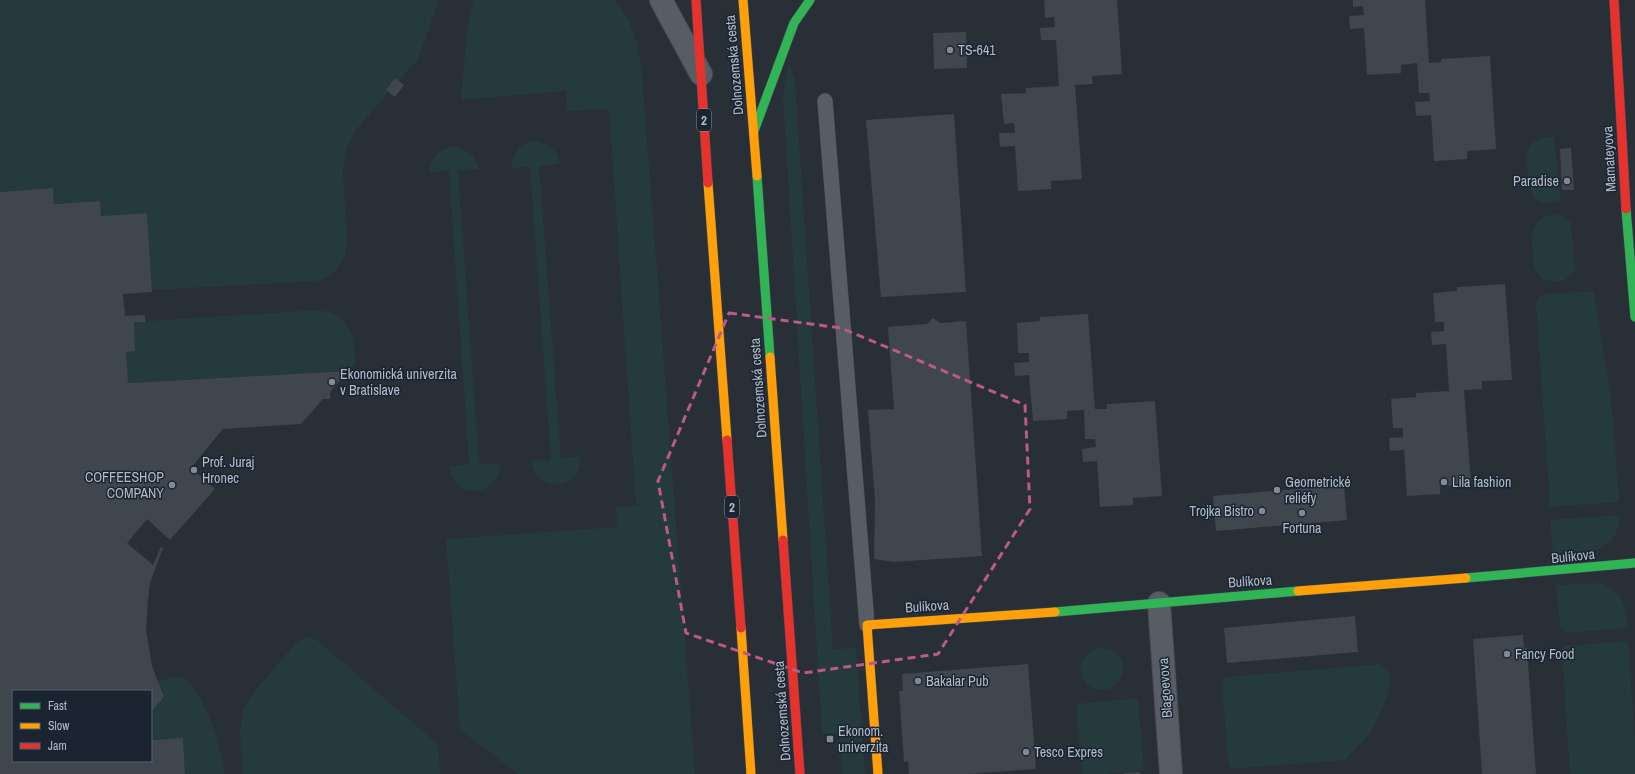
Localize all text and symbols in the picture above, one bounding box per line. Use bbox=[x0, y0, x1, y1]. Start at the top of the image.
street label: Dolnozemská cesta bbox=[721, 14, 747, 116]
place label: TS-641 bbox=[958, 41, 996, 59]
marker: TS-641 bbox=[945, 45, 955, 55]
road number: 2 bbox=[697, 109, 711, 131]
street label: Mamateyova bbox=[1598, 125, 1620, 192]
place label: Paradise bbox=[1513, 172, 1559, 190]
marker: Paradise bbox=[1562, 176, 1572, 186]
street label: Dolnozemská cesta bbox=[745, 337, 770, 439]
place label: Ekonomická univerzita v Bratislave bbox=[340, 365, 457, 399]
marker: Ekonomická univerzita v Bratislave bbox=[327, 377, 337, 387]
place label: Prof. Juraj Hronec bbox=[202, 453, 254, 487]
marker: Prof. Juraj Hronec bbox=[189, 465, 199, 475]
place label: COFFEESHOP COMPANY bbox=[85, 468, 164, 502]
place label: Geometrické reliéfy bbox=[1285, 473, 1351, 507]
place label: Lila fashion bbox=[1452, 473, 1511, 491]
marker: Lila fashion bbox=[1439, 477, 1449, 487]
marker: COFFEESHOP COMPANY bbox=[167, 480, 177, 490]
marker: Geometrické reliéfy bbox=[1272, 485, 1282, 495]
road number: 2 bbox=[725, 496, 739, 518]
place label: Trojka Bistro bbox=[1189, 502, 1254, 520]
marker: Trojka Bistro bbox=[1257, 506, 1267, 516]
marker: Fortuna bbox=[1297, 508, 1307, 518]
place label: Fortuna bbox=[1282, 519, 1322, 537]
street label: Bulíkova bbox=[1550, 545, 1596, 567]
street label: Bulíkova bbox=[1227, 570, 1273, 592]
street label: Bulíkova bbox=[904, 595, 950, 617]
place label: Fancy Food bbox=[1515, 645, 1575, 663]
marker: Fancy Food bbox=[1502, 649, 1512, 659]
street label: Blagoevova bbox=[1154, 657, 1176, 719]
street label: Dolnozemská cesta bbox=[769, 660, 794, 762]
place label: Bakalar Pub bbox=[926, 672, 989, 690]
marker: Bakalar Pub bbox=[913, 676, 923, 686]
legend bbox=[12, 690, 152, 762]
text: Fast bbox=[48, 698, 67, 714]
text: Slow bbox=[48, 718, 70, 734]
place label: Ekonom. univerzita bbox=[838, 722, 889, 756]
marker: Ekonom. univerzita bbox=[825, 734, 835, 744]
text: Jam bbox=[48, 738, 67, 754]
place label: Tesco Expres bbox=[1034, 743, 1103, 761]
marker: Tesco Expres bbox=[1021, 747, 1031, 757]

